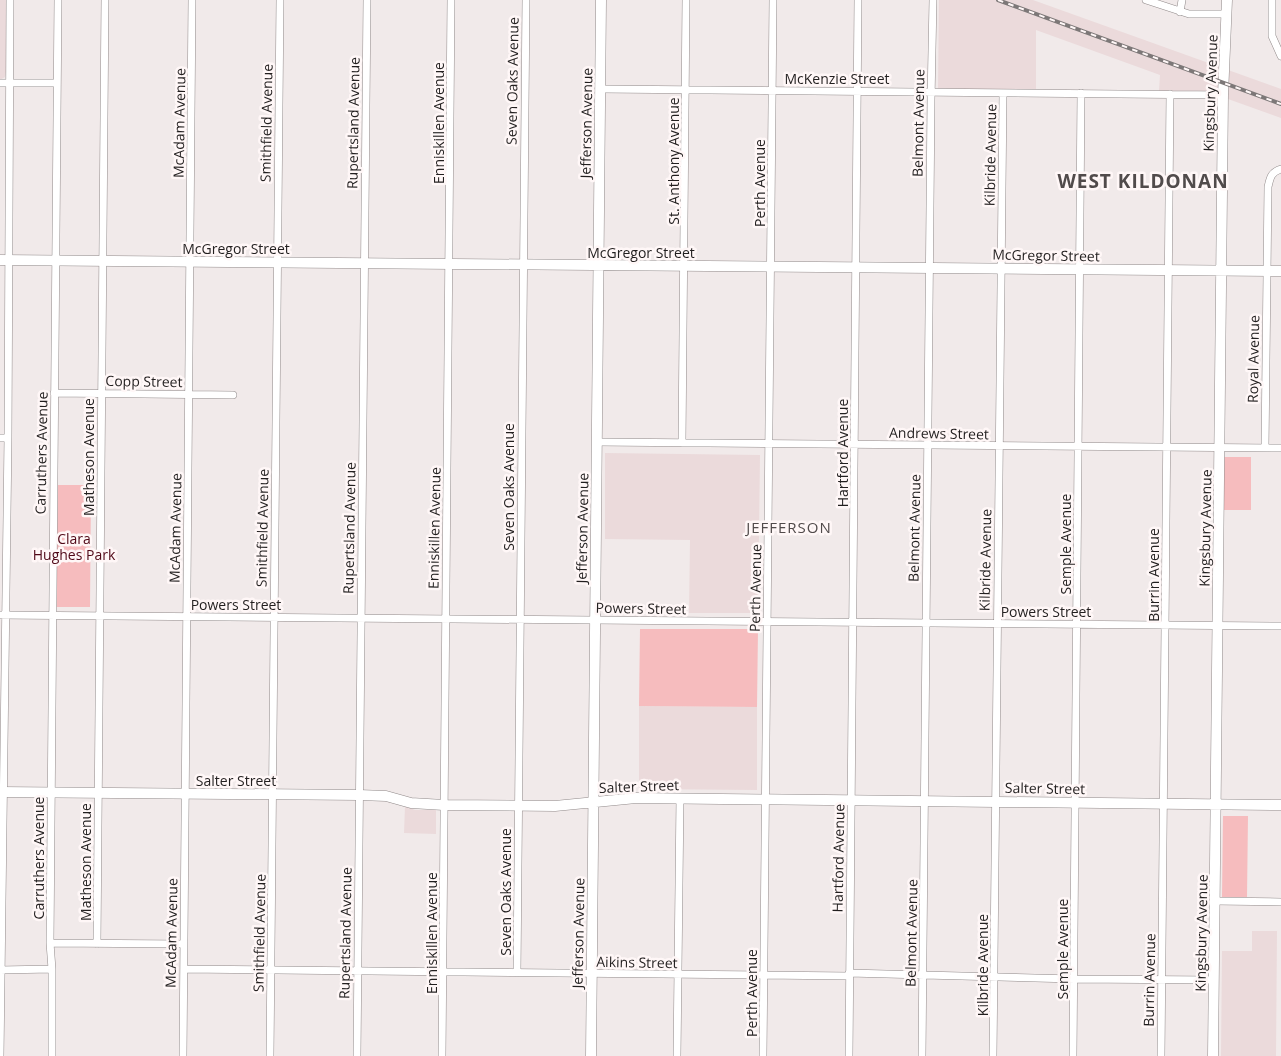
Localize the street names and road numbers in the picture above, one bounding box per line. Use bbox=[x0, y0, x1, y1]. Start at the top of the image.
street label: Seven Oaks Avenue bbox=[501, 17, 523, 145]
street label: Kingsbury Avenue bbox=[1198, 34, 1222, 152]
street label: Rupertsland Avenue bbox=[342, 57, 364, 189]
street label: Enniskillen Avenue bbox=[429, 62, 448, 184]
street label: Smithfield Avenue bbox=[255, 64, 277, 182]
street label: Jefferson Avenue bbox=[576, 67, 596, 181]
street label: McAdam Avenue bbox=[169, 68, 189, 178]
street label: McKenzie Street bbox=[784, 69, 890, 88]
street label: Belmont Avenue bbox=[908, 69, 928, 177]
street label: St. Anthony Avenue bbox=[664, 97, 683, 225]
street label: Kilbride Avenue bbox=[980, 104, 1000, 206]
street label: Perth Avenue bbox=[750, 139, 769, 227]
street label: McGregor Street bbox=[182, 239, 290, 258]
street label: McGregor Street bbox=[587, 243, 695, 262]
street label: McGregor Street bbox=[992, 245, 1100, 265]
street label: Royal Avenue bbox=[1243, 315, 1263, 403]
street label: Copp Street bbox=[105, 371, 183, 391]
street label: Carruthers Avenue bbox=[30, 391, 52, 515]
street label: Matheson Avenue bbox=[79, 398, 98, 516]
street label: Hartford Avenue bbox=[833, 399, 852, 507]
street label: Seven Oaks Avenue bbox=[499, 423, 518, 551]
street label: Andrews Street bbox=[889, 423, 989, 443]
street label: Rupertsland Avenue bbox=[338, 462, 360, 594]
street label: Enniskillen Avenue bbox=[423, 467, 445, 589]
street label: Smithfield Avenue bbox=[251, 469, 273, 587]
street label: Kingsbury Avenue bbox=[1194, 469, 1216, 587]
street label: Jefferson Avenue bbox=[572, 472, 592, 586]
street label: McAdam Avenue bbox=[165, 473, 185, 583]
street label: Belmont Avenue bbox=[904, 474, 924, 582]
street label: Semple Avenue bbox=[1056, 493, 1075, 594]
street label: Kilbride Avenue bbox=[975, 509, 995, 611]
street label: Burrin Avenue bbox=[1144, 528, 1163, 622]
street label: Perth Avenue bbox=[745, 544, 765, 632]
street label: Powers Street bbox=[191, 595, 281, 614]
street label: Powers Street bbox=[595, 598, 687, 618]
street label: Powers Street bbox=[1001, 602, 1091, 621]
street label: Salter Street bbox=[196, 771, 276, 790]
street label: Salter Street bbox=[599, 775, 679, 797]
street label: Salter Street bbox=[1005, 778, 1085, 798]
street label: Carruthers Avenue bbox=[29, 796, 48, 919]
street label: Matheson Avenue bbox=[76, 803, 95, 921]
street label: Hartford Avenue bbox=[828, 803, 848, 912]
street label: Seven Oaks Avenue bbox=[496, 828, 515, 956]
street label: Rupertsland Avenue bbox=[334, 867, 356, 999]
street label: Enniskillen Avenue bbox=[422, 872, 441, 994]
street label: Smithfield Avenue bbox=[248, 874, 270, 992]
street label: Kingsbury Avenue bbox=[1190, 874, 1212, 992]
street label: Jefferson Avenue bbox=[568, 877, 588, 991]
street label: McAdam Avenue bbox=[161, 878, 181, 988]
street label: Belmont Avenue bbox=[901, 879, 921, 987]
street label: Semple Avenue bbox=[1053, 898, 1072, 999]
street label: Kilbride Avenue bbox=[973, 914, 992, 1016]
street label: Burrin Avenue bbox=[1139, 933, 1159, 1027]
street label: Perth Avenue bbox=[742, 949, 761, 1037]
street label: Aikins Street bbox=[596, 952, 678, 972]

